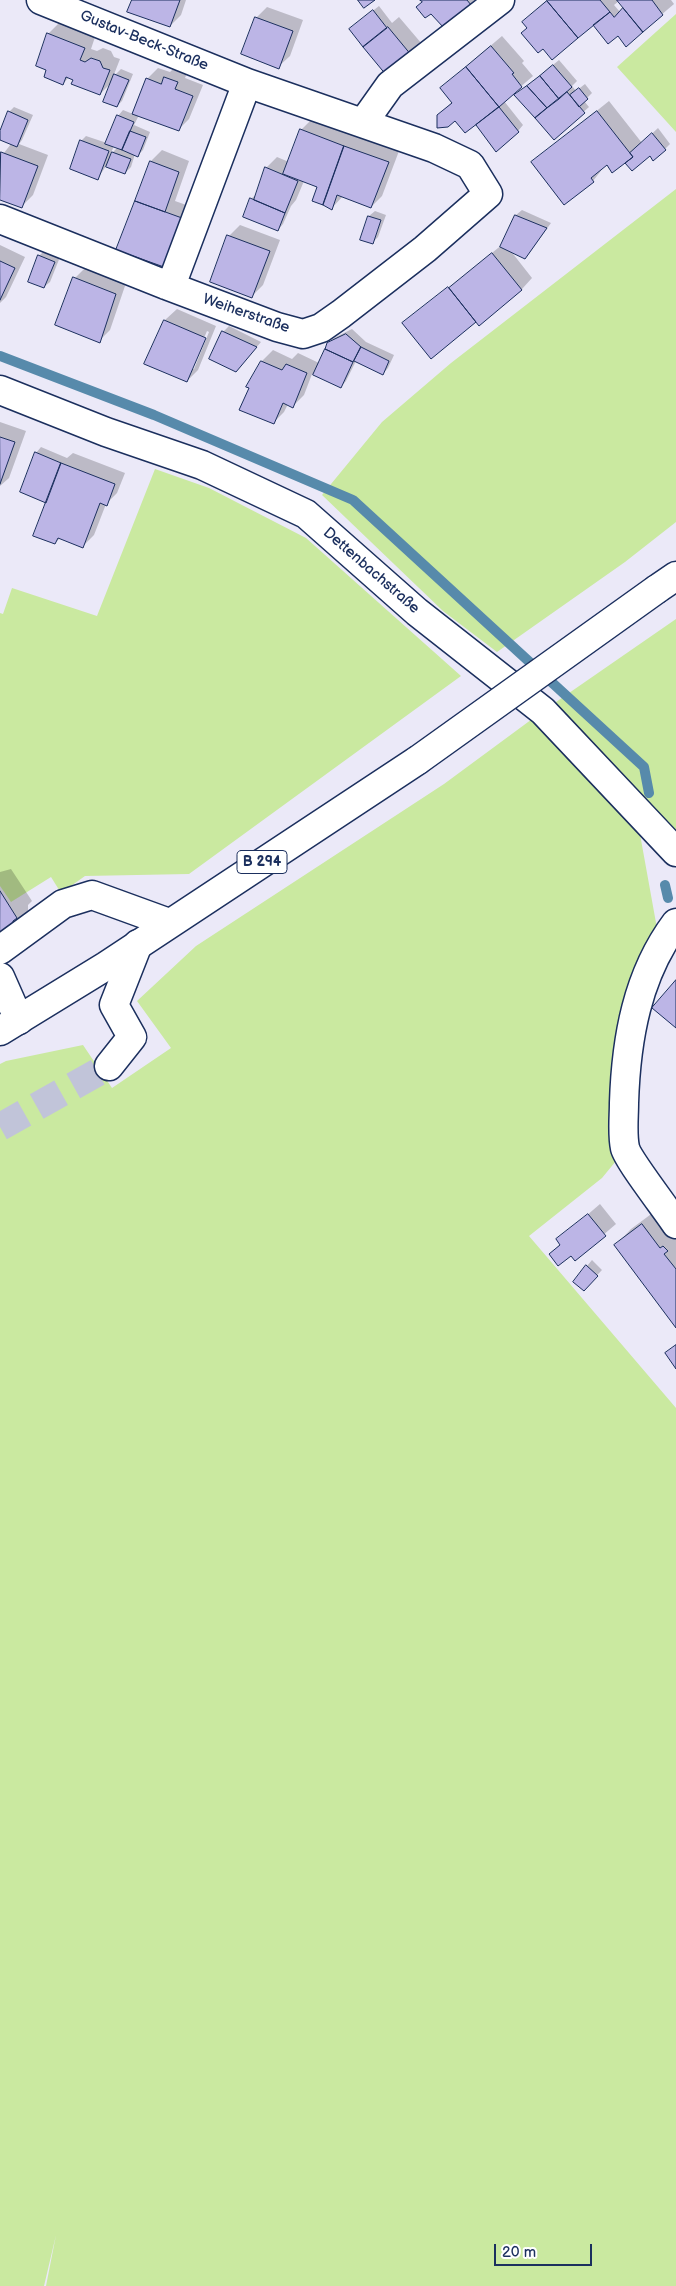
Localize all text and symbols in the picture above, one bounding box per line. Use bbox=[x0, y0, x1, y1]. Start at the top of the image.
street label: Gustav-Beck-Straße bbox=[77, 7, 211, 75]
street label: Weiherstraße bbox=[200, 291, 292, 337]
street label: Dettenbachstraße bbox=[319, 524, 423, 618]
road number: B 294 bbox=[237, 850, 287, 874]
scale bar bbox=[496, 2234, 594, 2266]
text: 20 m bbox=[502, 2243, 536, 2262]

